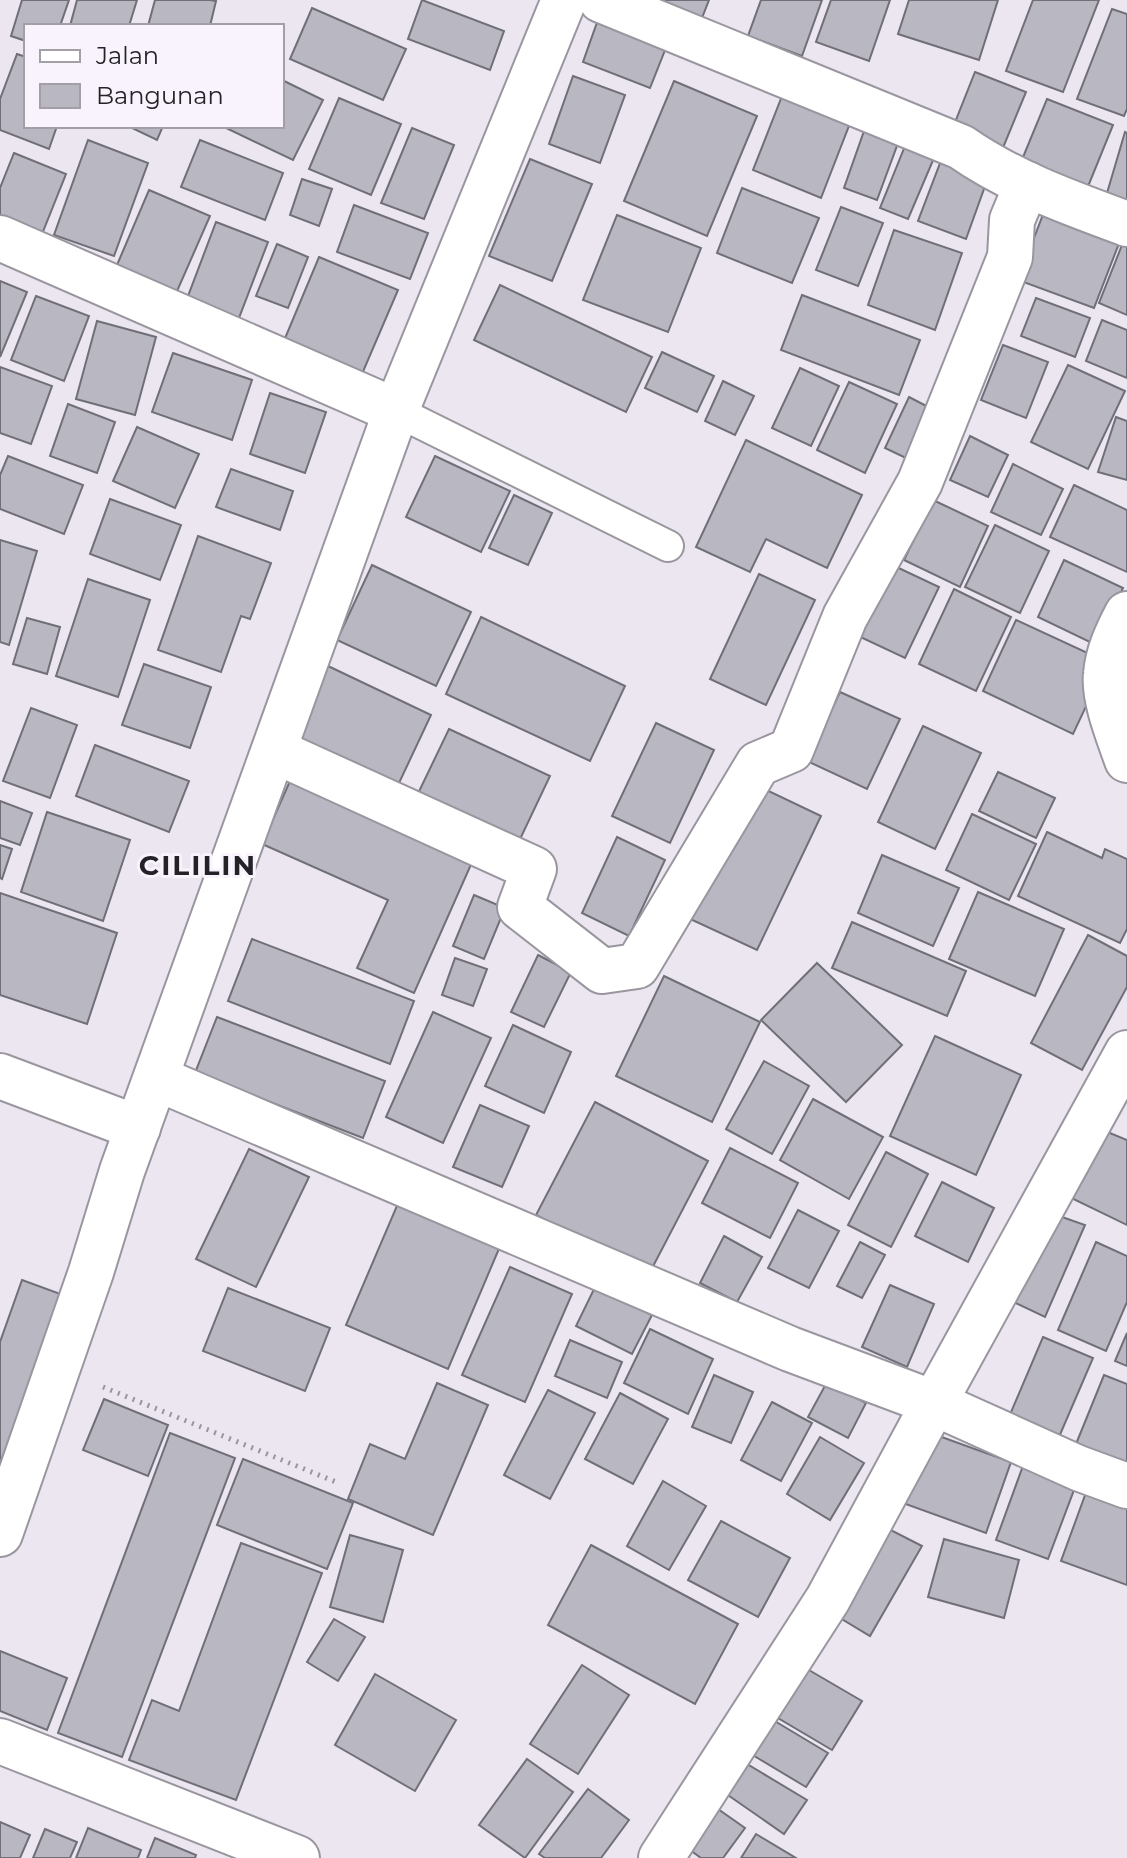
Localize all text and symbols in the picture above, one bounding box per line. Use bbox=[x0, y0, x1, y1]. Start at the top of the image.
legend bbox=[24, 24, 284, 128]
text: Jalan bbox=[95, 41, 159, 70]
text: Bangunan bbox=[96, 81, 224, 110]
district label: CILILIN bbox=[139, 848, 257, 882]

